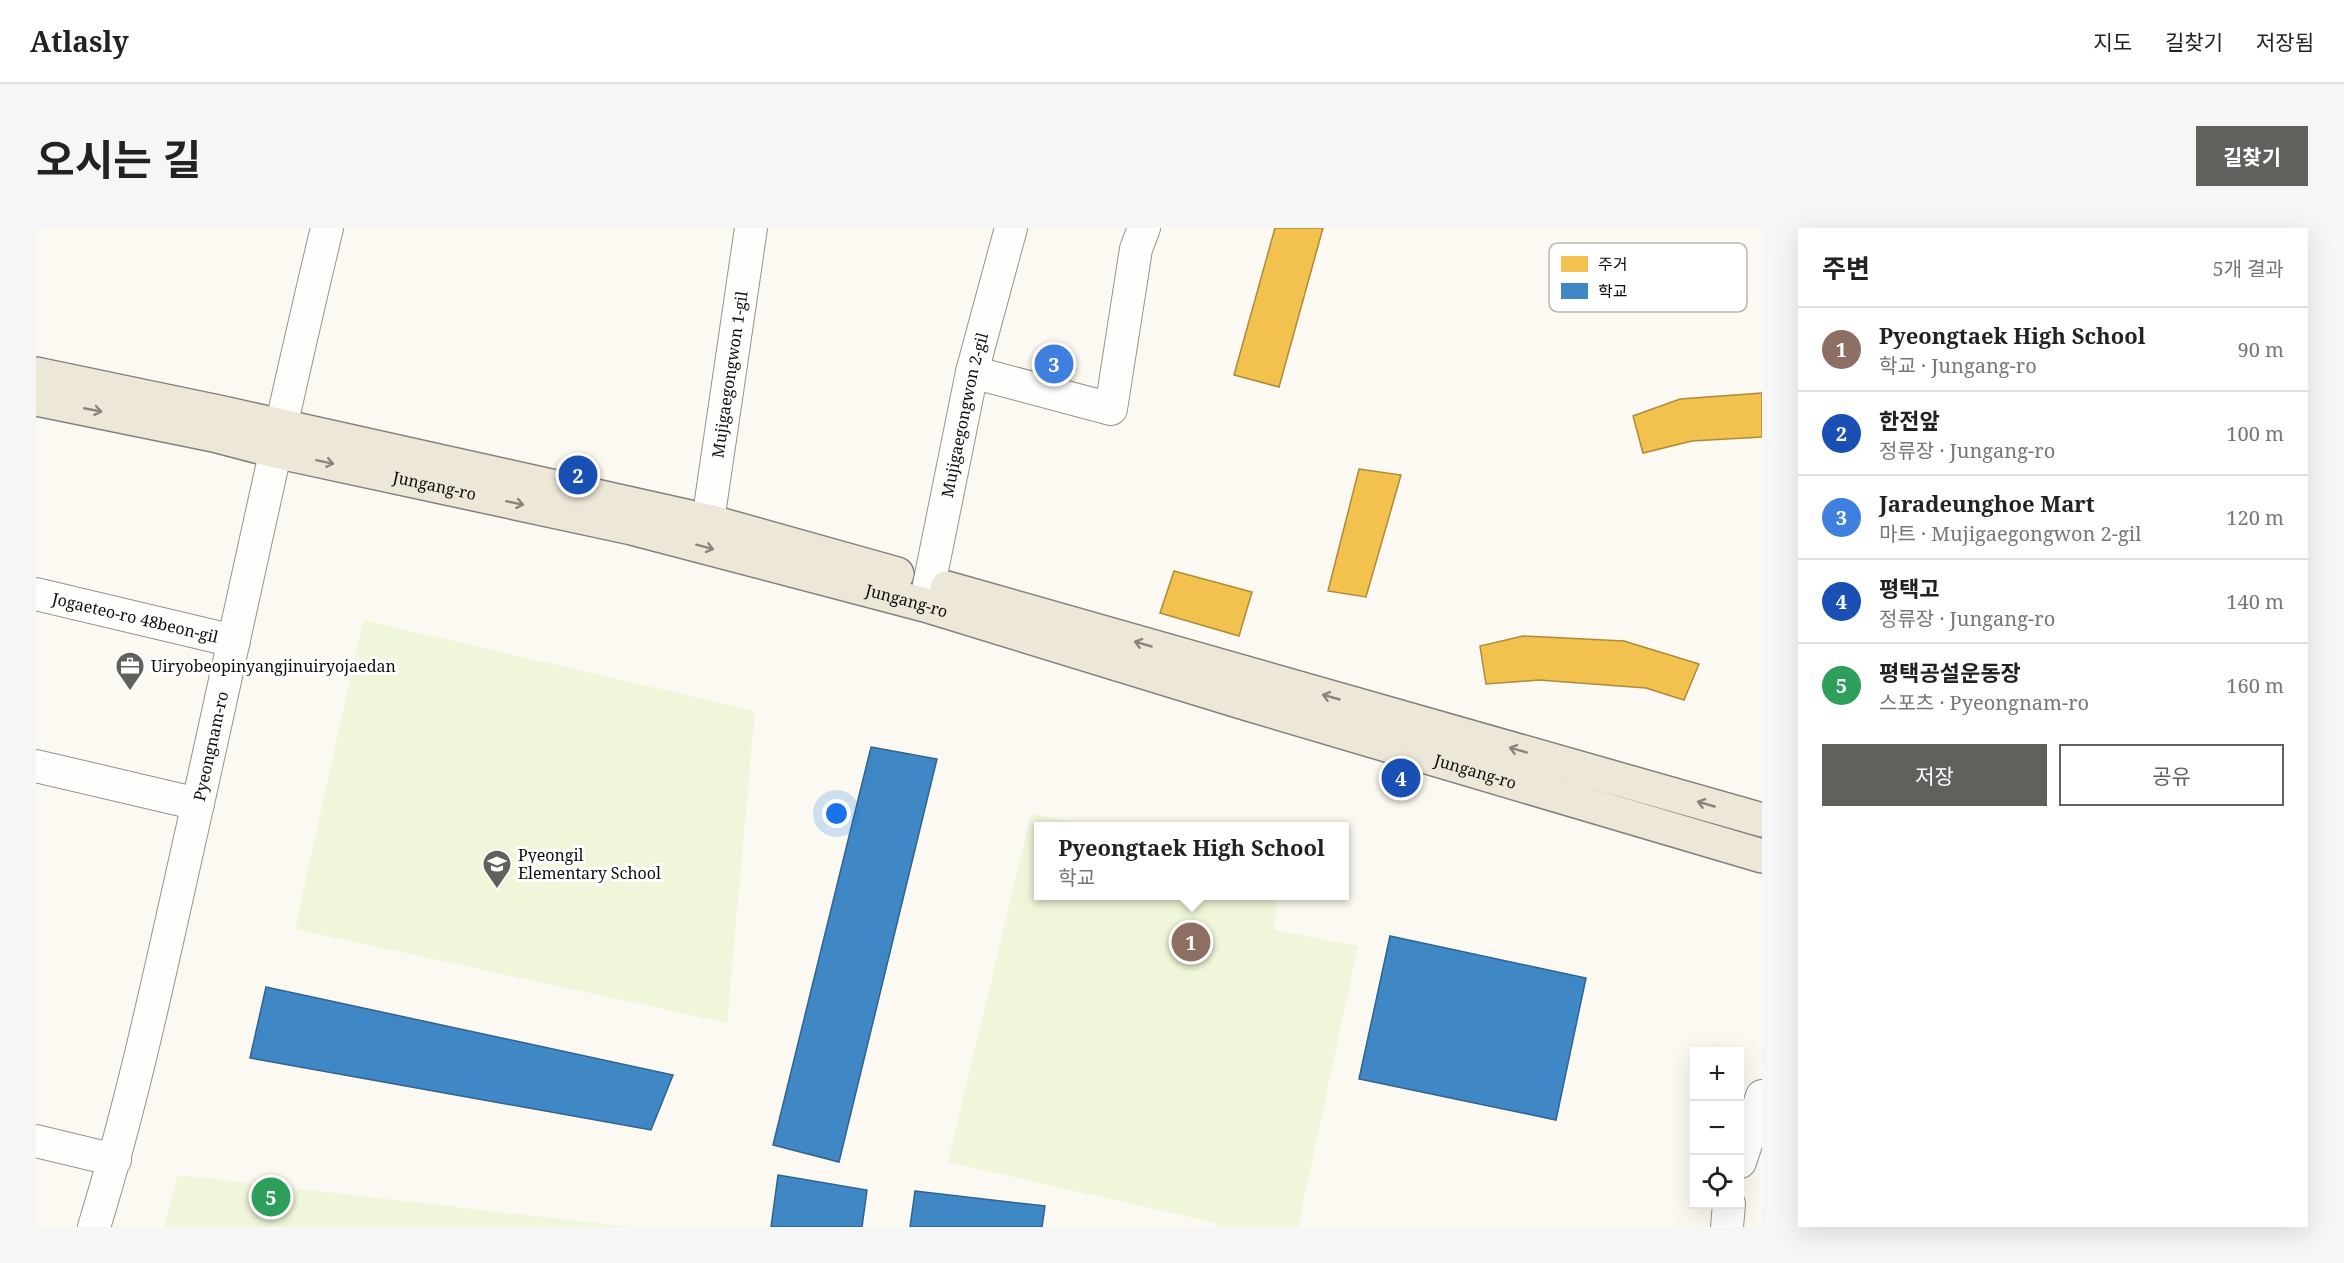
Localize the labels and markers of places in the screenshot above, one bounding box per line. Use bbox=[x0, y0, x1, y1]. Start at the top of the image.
pin: 3 bbox=[1034, 342, 1074, 386]
pin: 2 bbox=[558, 452, 598, 498]
office icon: Uiryobeopinyangjinuiryojaedan bbox=[114, 650, 146, 692]
place label: Uiryobeopinyangjinuiryojaedan bbox=[151, 655, 396, 677]
pin: 4 bbox=[1382, 756, 1420, 800]
place label: Pyeongil Elementary School bbox=[518, 844, 661, 884]
school or university icon: Pyeongil Elementary School bbox=[481, 848, 513, 890]
pin: 1 bbox=[1172, 920, 1210, 964]
pin: 5 bbox=[252, 1174, 290, 1220]

